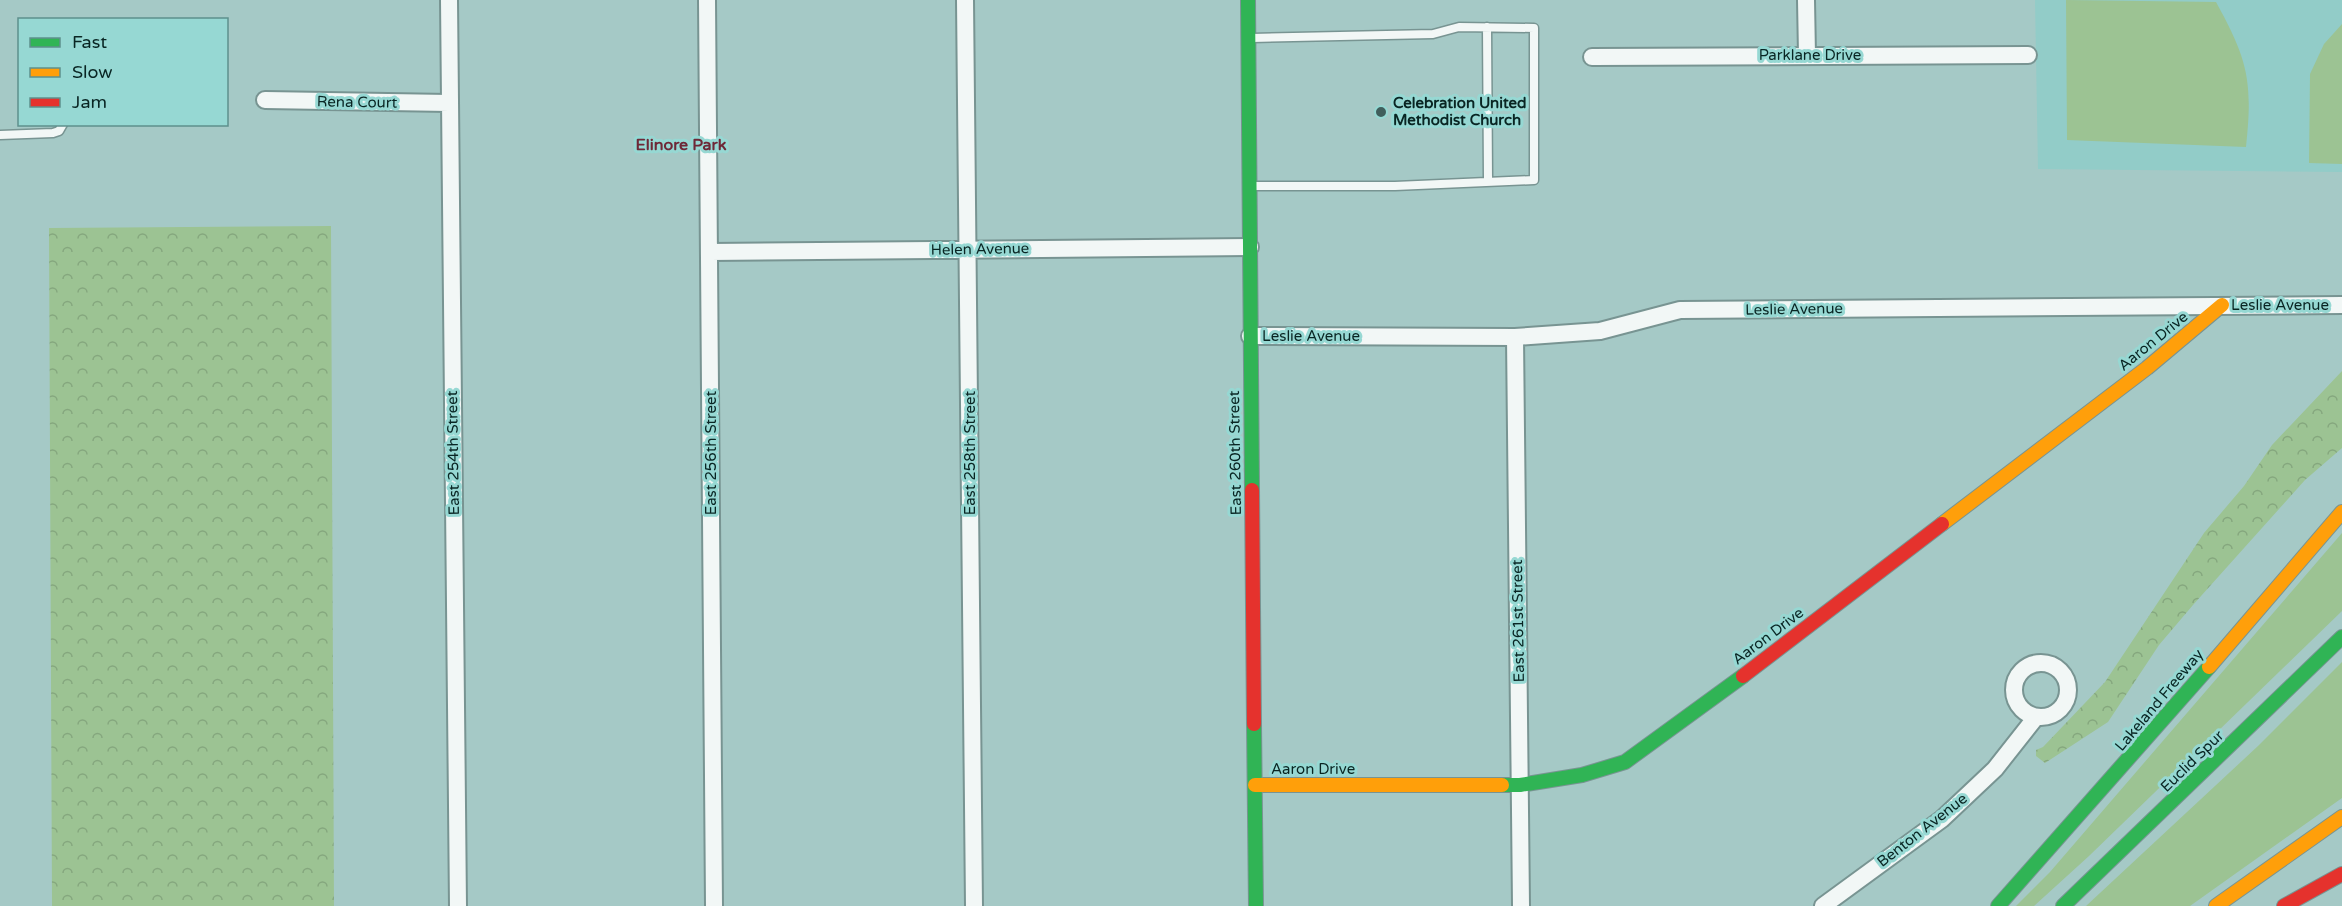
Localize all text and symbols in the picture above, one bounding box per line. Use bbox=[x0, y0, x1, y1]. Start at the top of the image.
legend bbox=[18, 18, 228, 126]
text: Fast bbox=[72, 31, 107, 53]
street label: Parklane Drive bbox=[1759, 46, 1861, 64]
text: Slow bbox=[72, 61, 113, 83]
text: Jam bbox=[72, 91, 107, 113]
street label: Rena Court bbox=[317, 92, 398, 112]
place label: Celebration United Methodist Church bbox=[1393, 94, 1527, 129]
marker: Celebration United Methodist Church bbox=[1374, 105, 1388, 119]
district label: Elinore Park bbox=[636, 135, 727, 155]
street label: Helen Avenue bbox=[931, 239, 1029, 259]
street label: Leslie Avenue bbox=[2231, 296, 2329, 314]
street label: Leslie Avenue bbox=[1745, 299, 1843, 319]
street label: Aaron Drive bbox=[2115, 307, 2191, 375]
street label: Leslie Avenue bbox=[1262, 327, 1360, 345]
street label: East 254th Street bbox=[443, 390, 463, 515]
street label: East 256th Street bbox=[702, 390, 720, 515]
street label: East 258th Street bbox=[961, 390, 979, 515]
street label: East 260th Street bbox=[1225, 390, 1245, 515]
street label: East 261st Street bbox=[1508, 559, 1528, 682]
street label: Aaron Drive bbox=[1729, 603, 1807, 669]
street label: Lakeland Freeway bbox=[2111, 645, 2207, 755]
street label: Euclid Spur bbox=[2157, 726, 2227, 796]
street label: Aaron Drive bbox=[1271, 760, 1355, 778]
street label: Benton Avenue bbox=[1873, 789, 1971, 871]

